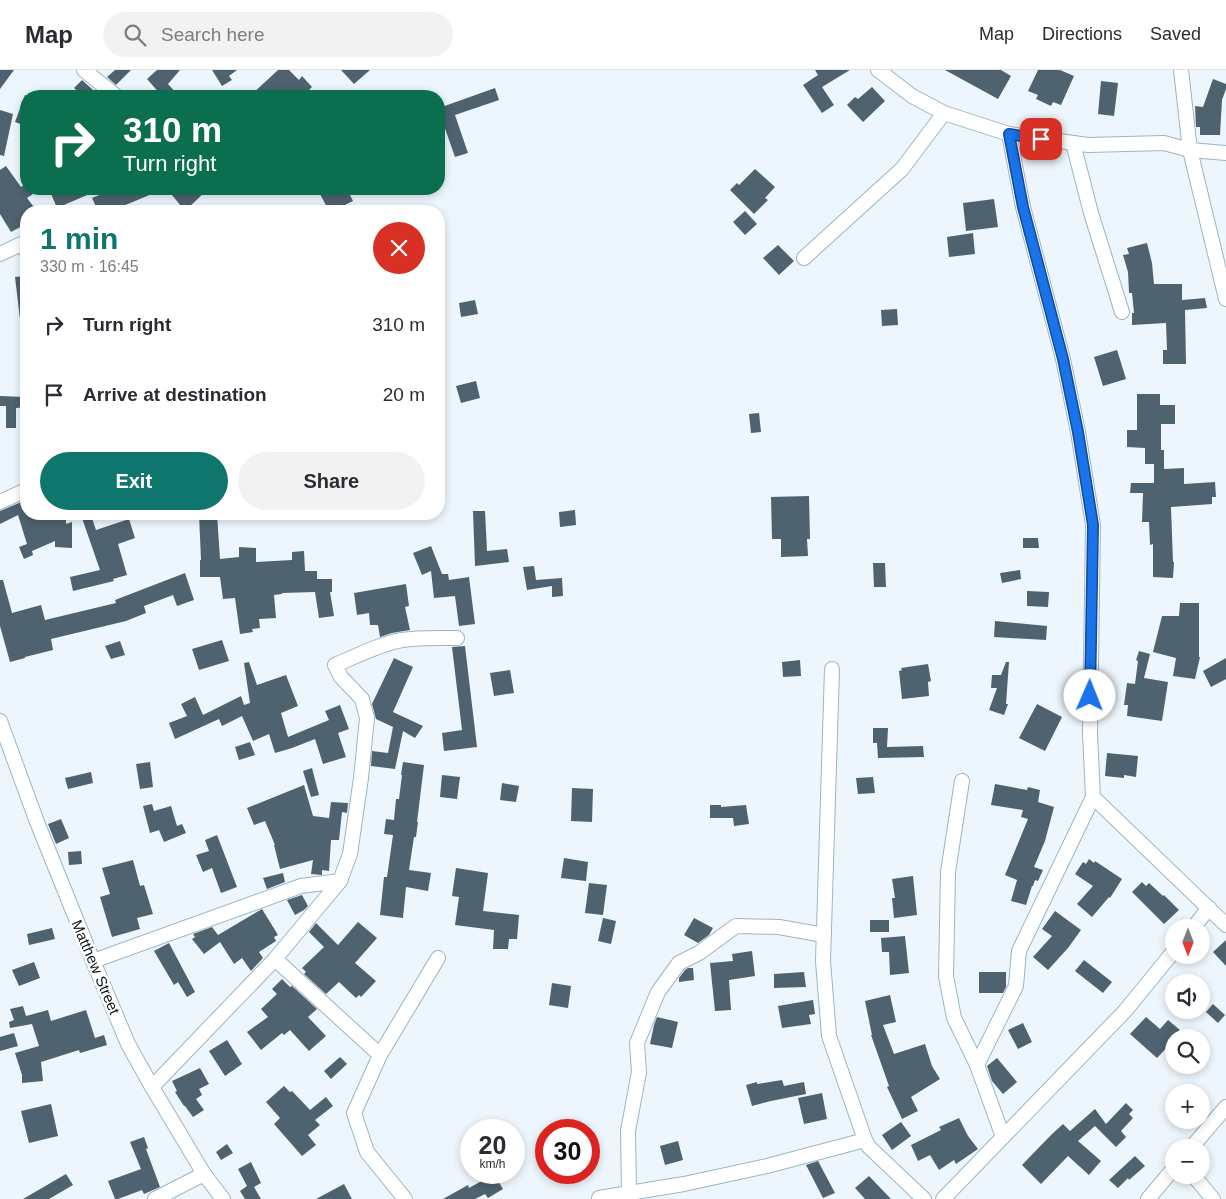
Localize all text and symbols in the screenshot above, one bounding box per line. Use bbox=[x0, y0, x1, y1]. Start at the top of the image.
search box bbox=[103, 12, 453, 57]
text: Map bbox=[25, 21, 73, 48]
icon: search bbox=[121, 21, 149, 49]
text: Search here bbox=[161, 24, 265, 45]
text: Map bbox=[979, 24, 1014, 44]
text: Directions bbox=[1042, 24, 1122, 44]
text: Saved bbox=[1150, 24, 1201, 44]
icon: right bbox=[40, 110, 105, 175]
text: 310 m bbox=[123, 110, 222, 149]
pin bbox=[1020, 118, 1062, 160]
icon: arrive bbox=[1027, 125, 1055, 153]
text: Turn right bbox=[123, 151, 216, 176]
text: 1 min bbox=[40, 222, 118, 255]
button: close bbox=[373, 222, 425, 274]
text: 330 m · 16:45 bbox=[40, 258, 139, 275]
icon: right bbox=[40, 311, 68, 339]
text: Turn right bbox=[83, 314, 171, 335]
text: 310 m bbox=[372, 314, 425, 335]
icon: arrive bbox=[40, 381, 68, 409]
text: Arrive at destination bbox=[83, 384, 267, 405]
text: 20 m bbox=[383, 384, 425, 405]
button: Exit bbox=[40, 452, 228, 510]
button: Share bbox=[238, 452, 425, 510]
position arrow bbox=[1063, 669, 1115, 721]
street label: Matthew Street bbox=[68, 917, 124, 1018]
north arrow bbox=[1165, 919, 1210, 964]
map controls bbox=[1165, 919, 1210, 1184]
button: sound bbox=[1165, 974, 1210, 1019]
button: search bbox=[1165, 1029, 1210, 1074]
button: + bbox=[1165, 1084, 1210, 1129]
speed limit sign: 30 bbox=[535, 1119, 600, 1184]
text: 20 bbox=[479, 1131, 506, 1159]
button: − bbox=[1165, 1139, 1210, 1184]
text: km/h bbox=[479, 1157, 506, 1171]

